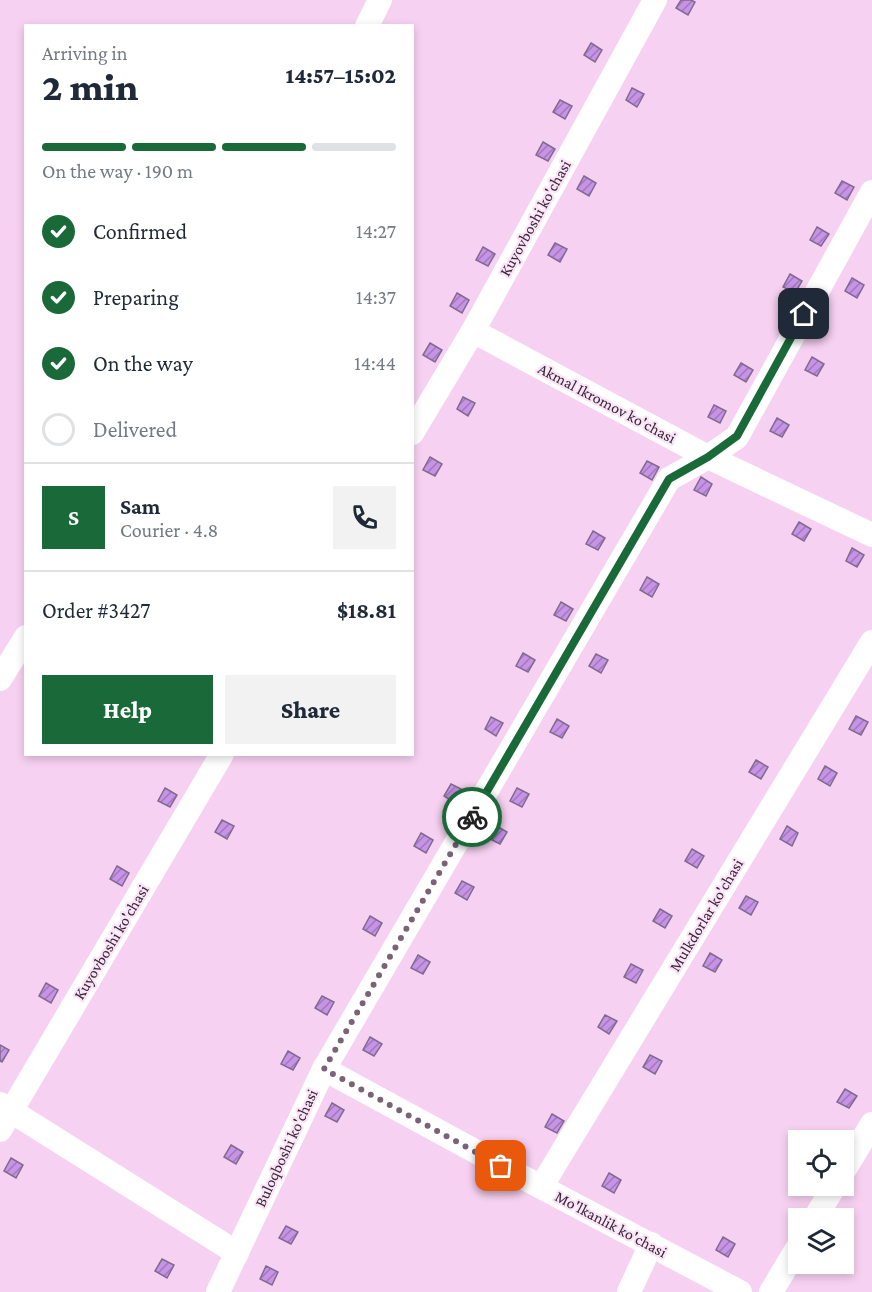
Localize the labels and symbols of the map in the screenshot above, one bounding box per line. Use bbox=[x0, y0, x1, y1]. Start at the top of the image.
street label: Kuyovboshi ko'chasi bbox=[496, 157, 575, 280]
pin bbox=[778, 288, 829, 339]
street label: Akmal Ikromov ko'chasi bbox=[535, 360, 679, 446]
courier bbox=[442, 787, 502, 847]
street label: Mulkdorlar ko'chasi bbox=[666, 856, 746, 974]
street label: Kuyovboshi ko'chasi bbox=[70, 882, 153, 1003]
street label: Buloqboshi ko'chasi bbox=[251, 1086, 322, 1210]
pin bbox=[475, 1140, 526, 1191]
street label: Mo'lkanlik ko'chasi bbox=[552, 1187, 670, 1261]

